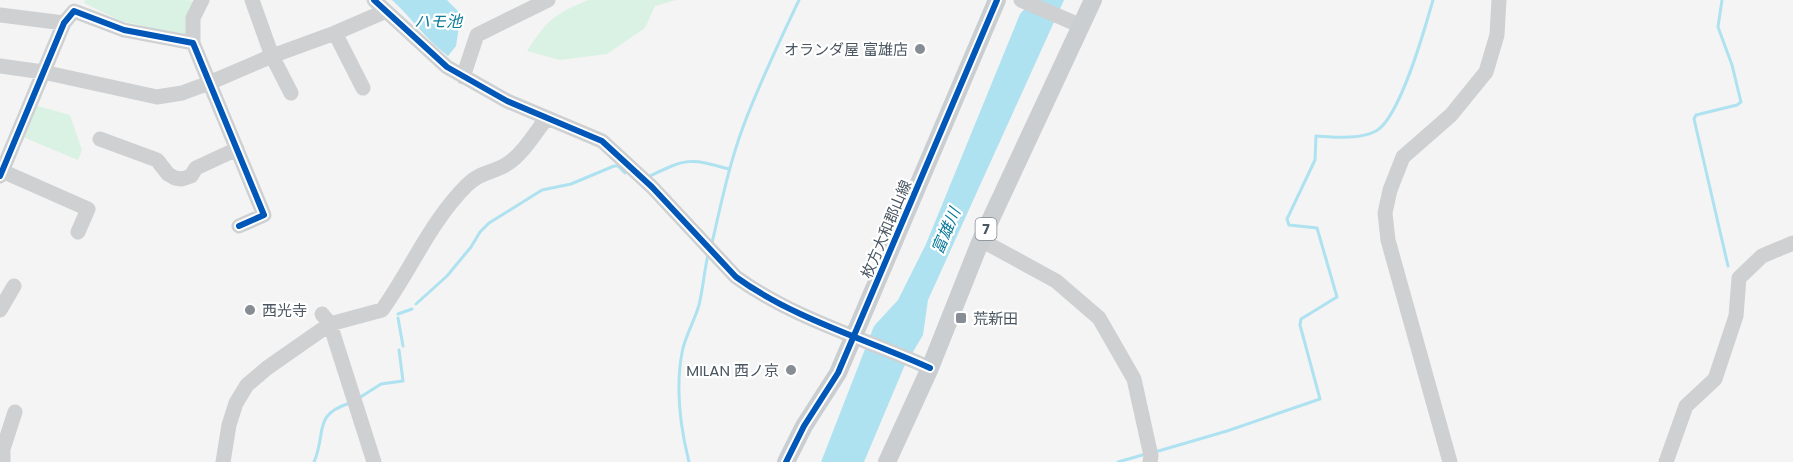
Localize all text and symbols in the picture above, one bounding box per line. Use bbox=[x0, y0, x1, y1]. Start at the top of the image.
water label: ハモ池 bbox=[414, 10, 464, 33]
place label: オランダ屋 富雄店 bbox=[784, 39, 908, 60]
marker: オランダ屋 富雄店 bbox=[913, 42, 927, 56]
street label: 枚方大和郡山線 bbox=[856, 177, 916, 281]
water label: 富雄川 bbox=[926, 203, 967, 258]
road number: 7 bbox=[976, 218, 996, 240]
place label: 西光寺 bbox=[262, 300, 307, 321]
marker: 西光寺 bbox=[243, 303, 257, 317]
place label: 荒新田 bbox=[973, 308, 1018, 329]
marker: 荒新田 bbox=[954, 311, 968, 325]
place label: MILAN 西ノ京 bbox=[686, 360, 779, 381]
marker: MILAN 西ノ京 bbox=[784, 363, 798, 377]

